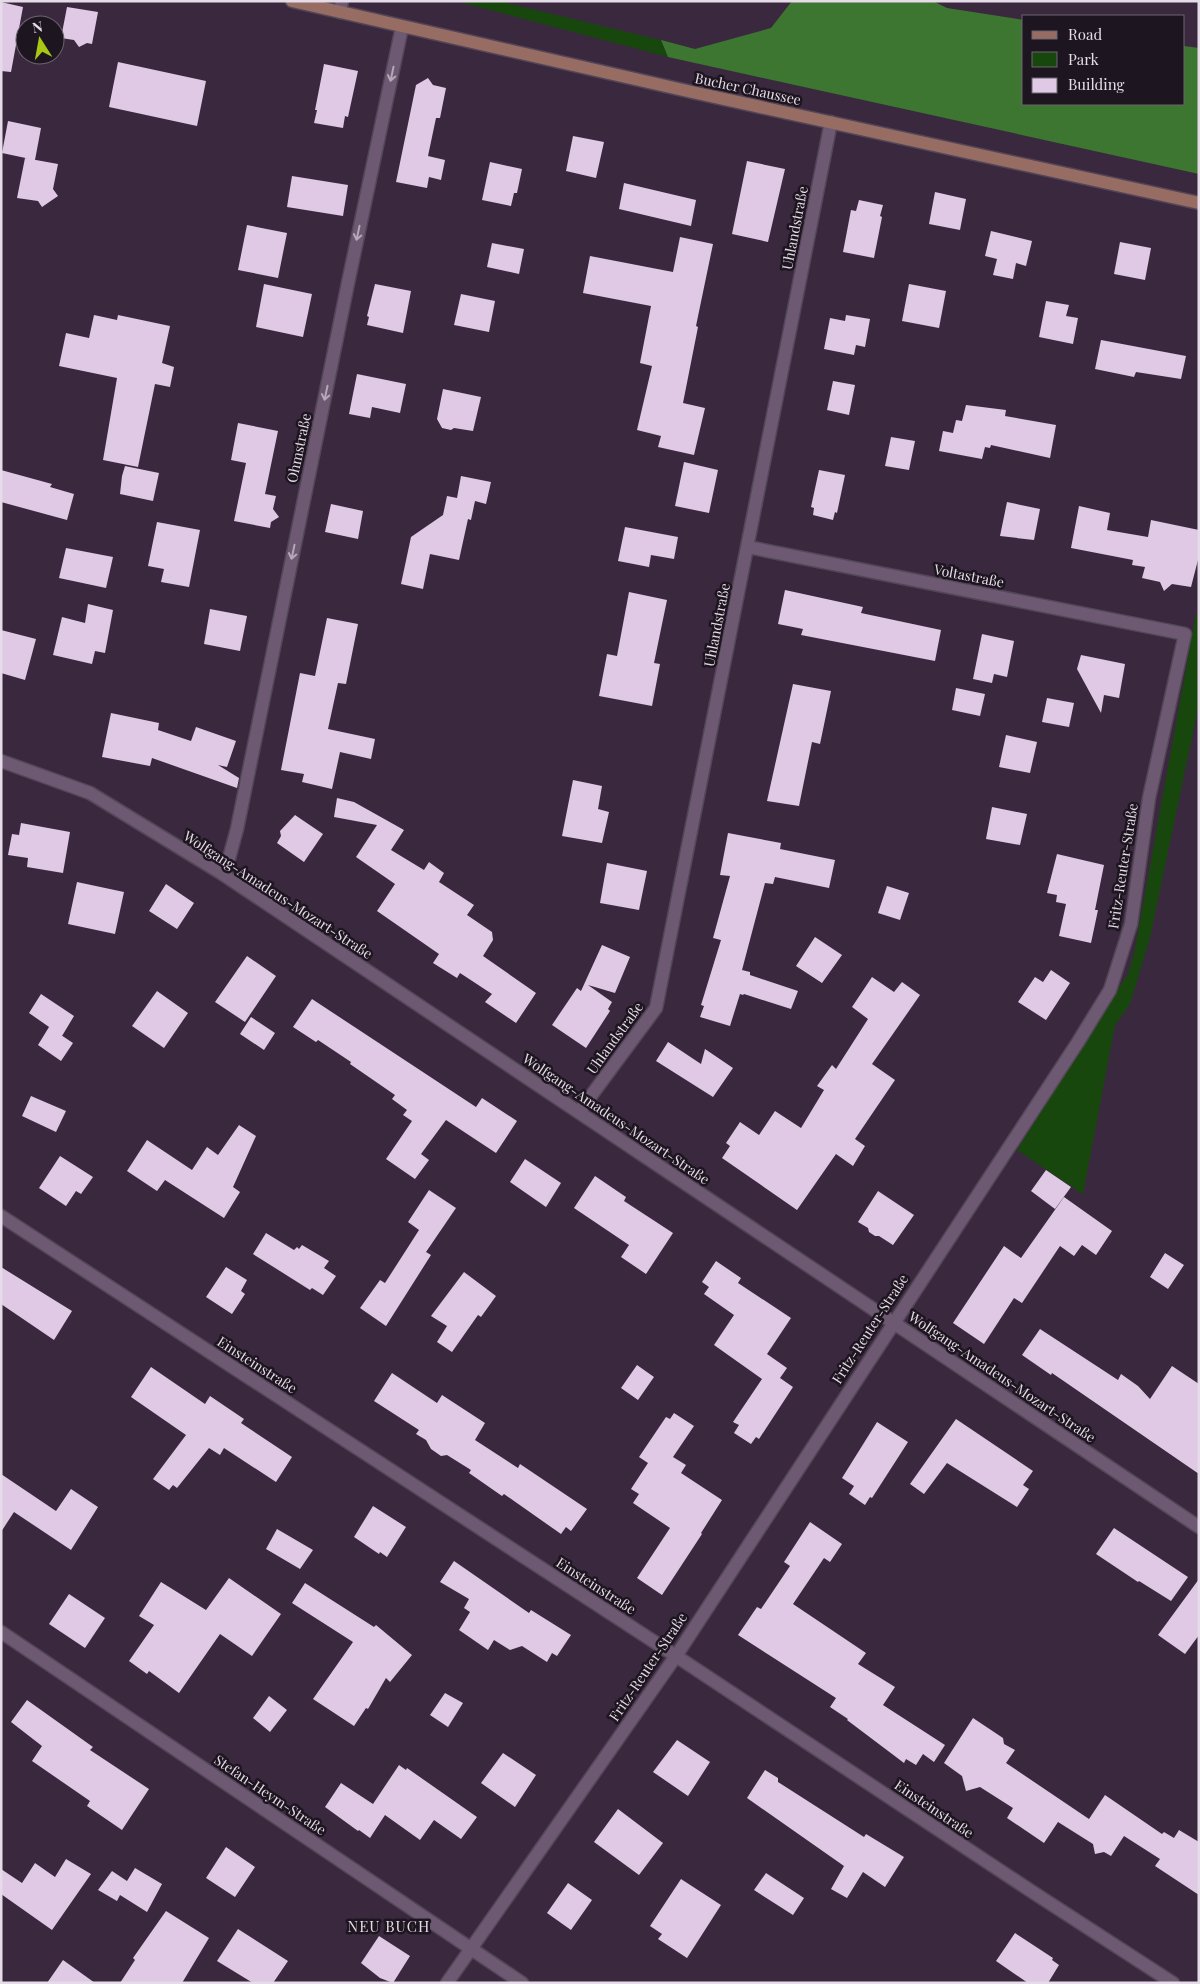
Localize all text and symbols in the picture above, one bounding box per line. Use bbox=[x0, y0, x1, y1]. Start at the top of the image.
north arrow bbox=[15, 15, 65, 65]
legend bbox=[1022, 15, 1185, 105]
text: N bbox=[31, 16, 44, 37]
text: Road bbox=[1068, 24, 1102, 44]
text: Park bbox=[1068, 49, 1100, 69]
one-way arrow bbox=[387, 66, 396, 82]
street label: Bucher Chaussee bbox=[693, 68, 803, 109]
text: Building bbox=[1068, 74, 1125, 94]
street label: Uhlandstraße bbox=[777, 185, 812, 271]
one-way arrow bbox=[353, 225, 363, 241]
one-way arrow bbox=[320, 384, 330, 400]
street label: Ohmstraße bbox=[282, 411, 315, 484]
one-way arrow bbox=[288, 543, 297, 559]
street label: Voltastraße bbox=[931, 559, 1006, 592]
street label: Uhlandstraße bbox=[699, 582, 734, 668]
street label: Fritz-Reuter-Straße bbox=[1103, 802, 1142, 930]
street label: Wolfgang-Amadeus-Mozart-Straße bbox=[179, 826, 376, 963]
street label: Uhlandstraße bbox=[582, 998, 647, 1078]
street label: Wolfgang-Amadeus-Mozart-Straße bbox=[518, 1048, 714, 1188]
street label: Fritz-Reuter-Straße bbox=[827, 1270, 912, 1387]
street label: Wolfgang-Amadeus-Mozart-Straße bbox=[904, 1306, 1100, 1446]
street label: Einsteinstraße bbox=[214, 1332, 301, 1397]
street label: Einsteinstraße bbox=[553, 1553, 640, 1618]
street label: Fritz-Reuter-Straße bbox=[604, 1609, 691, 1725]
street label: Stefan-Heym-Straße bbox=[211, 1750, 330, 1839]
street label: Einsteinstraße bbox=[891, 1775, 977, 1842]
district label: NEU BUCH bbox=[348, 1916, 430, 1936]

